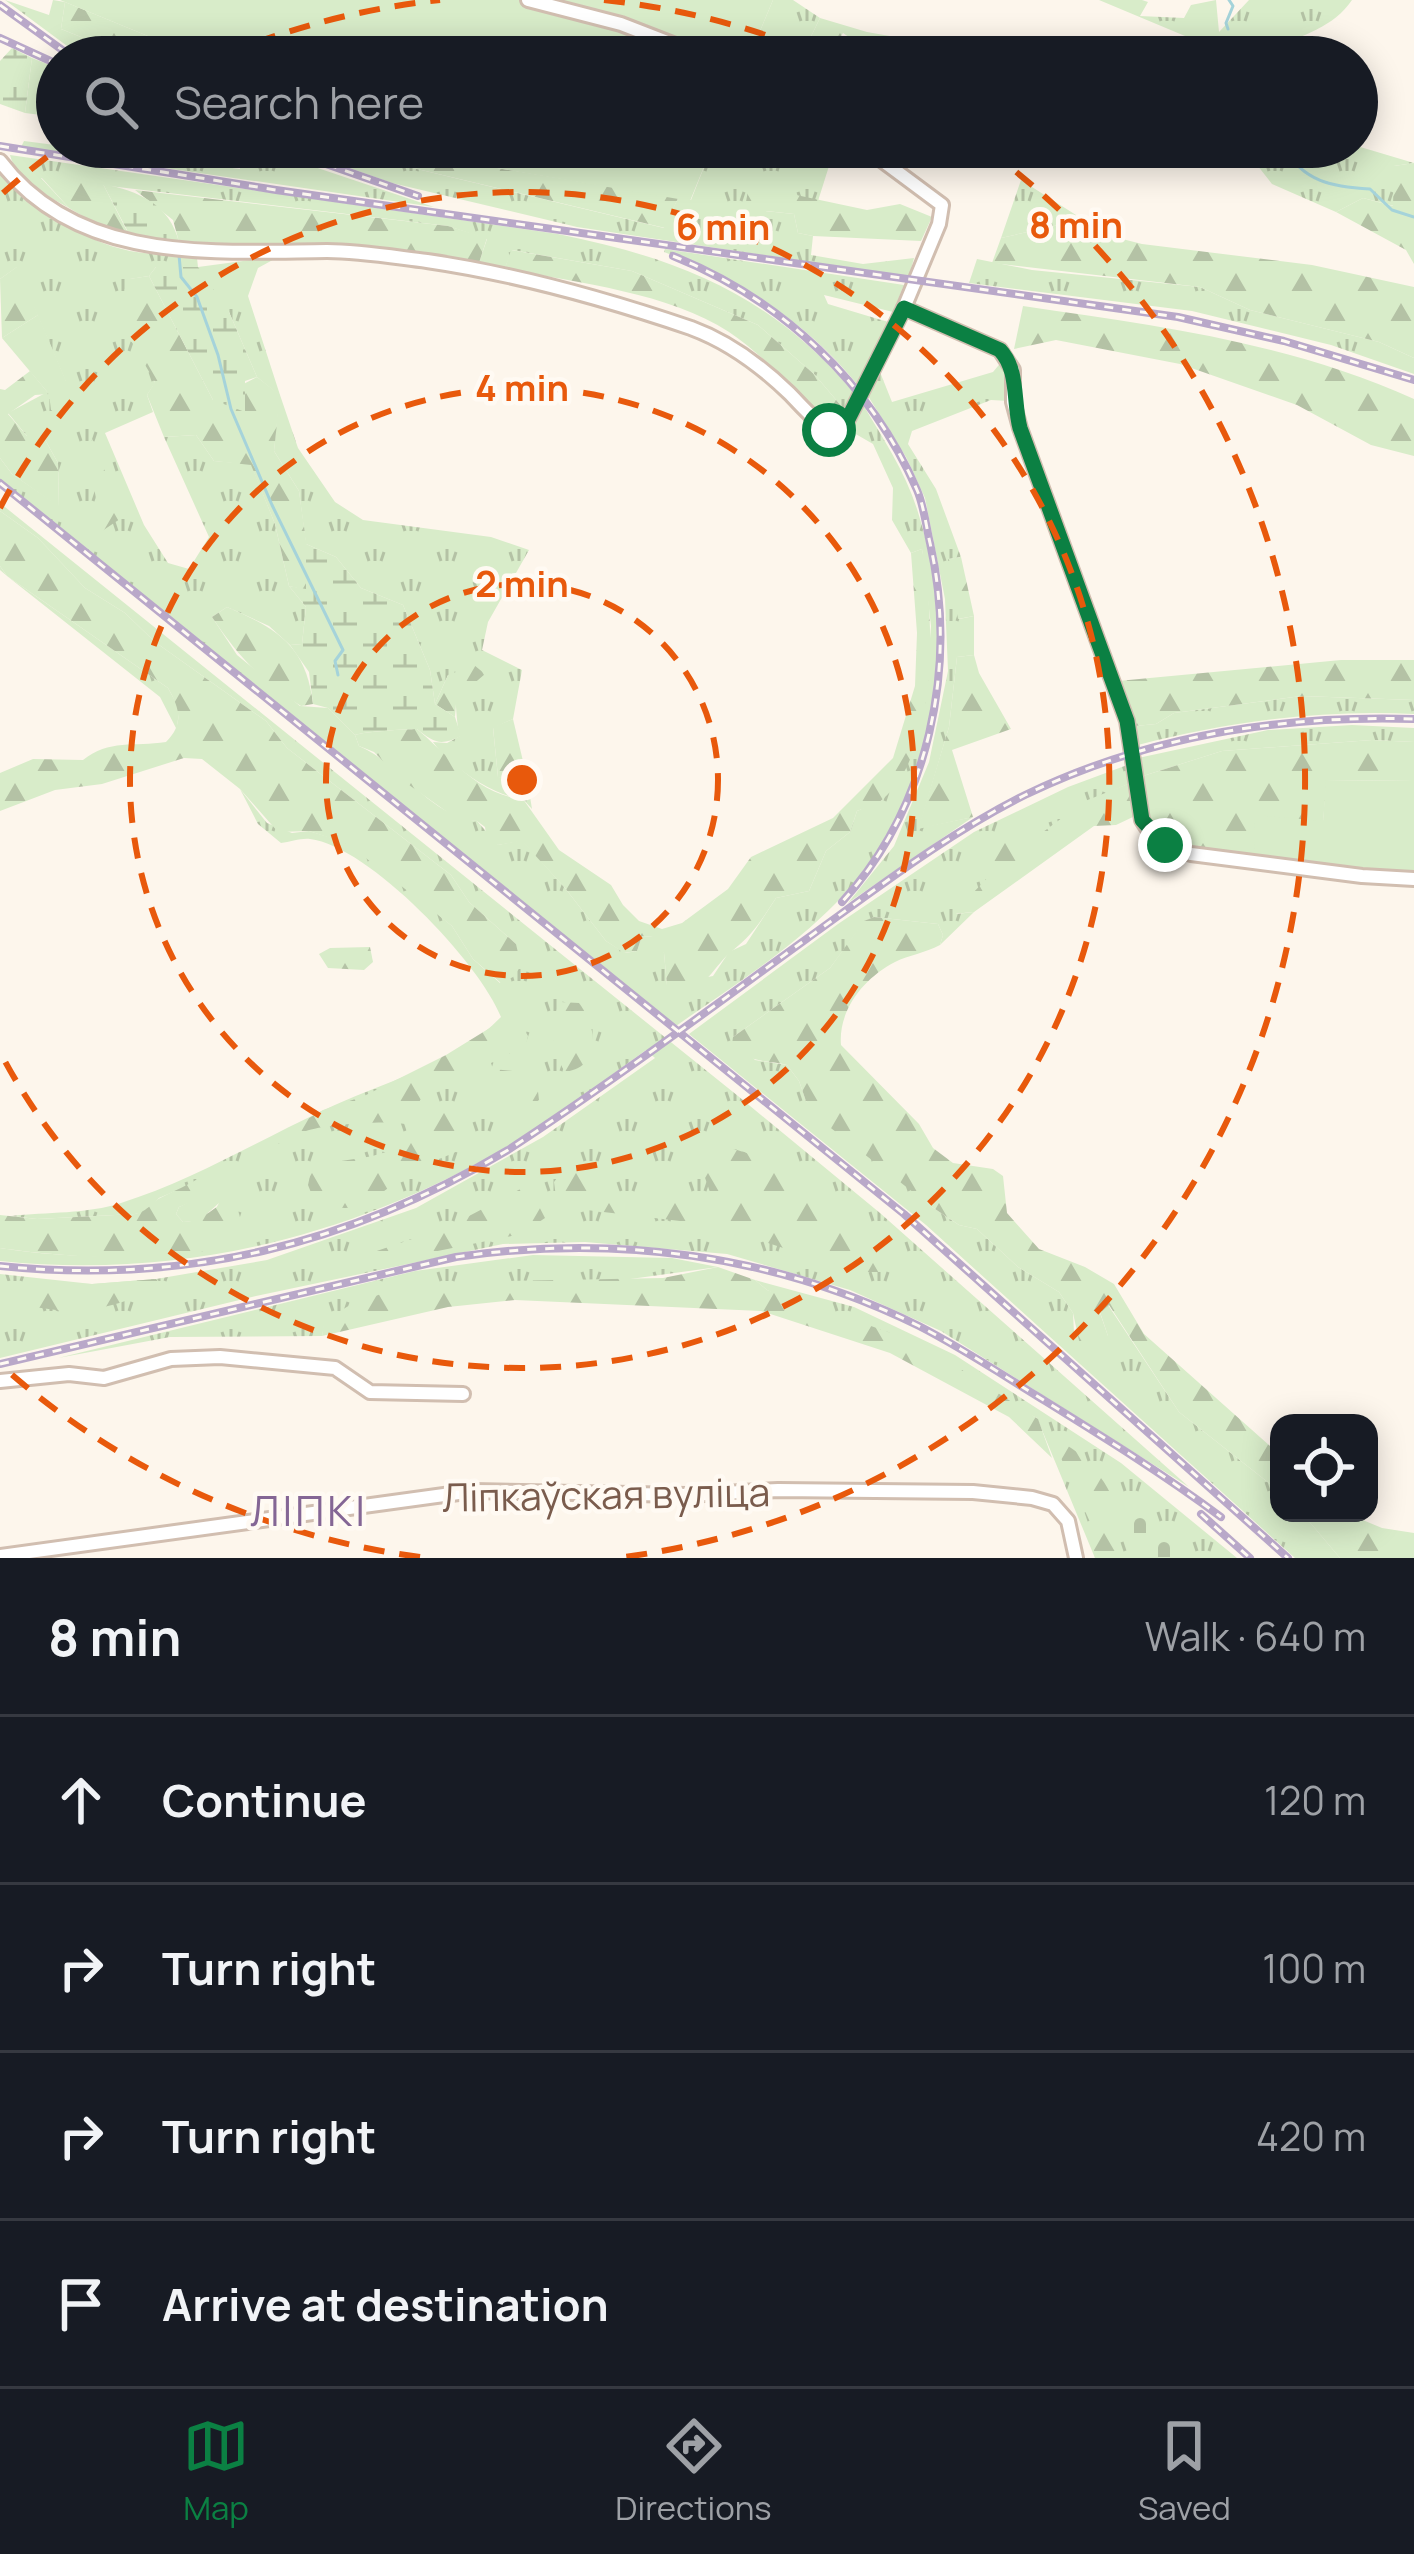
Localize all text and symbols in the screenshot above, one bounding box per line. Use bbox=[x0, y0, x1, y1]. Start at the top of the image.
search box bbox=[36, 36, 1378, 168]
icon: search bbox=[78, 69, 144, 135]
text: Search here bbox=[174, 71, 424, 133]
text: 8 min bbox=[1029, 200, 1123, 249]
text: 6 min bbox=[676, 202, 770, 251]
text: 4 min bbox=[475, 363, 569, 412]
route start bbox=[802, 403, 856, 457]
text: 2 min bbox=[475, 559, 569, 608]
centre of rings bbox=[501, 759, 543, 801]
route end bbox=[1138, 818, 1192, 872]
map controls bbox=[1270, 1414, 1378, 1522]
button: locate bbox=[1270, 1414, 1378, 1522]
street label: Ліпкаўская вуліца bbox=[441, 1464, 771, 1524]
district label: ЛІПКІ bbox=[250, 1481, 368, 1539]
text: 8 min bbox=[48, 1602, 182, 1671]
text: Walk · 640 m bbox=[1145, 1609, 1366, 1663]
icon: ahead bbox=[48, 1767, 114, 1833]
text: Continue bbox=[162, 1769, 367, 1831]
text: 120 m bbox=[1264, 1773, 1366, 1827]
icon: right bbox=[48, 1935, 114, 2001]
text: Turn right bbox=[162, 1937, 376, 1999]
text: 100 m bbox=[1262, 1941, 1366, 1995]
icon: right bbox=[48, 2103, 114, 2169]
text: Turn right bbox=[162, 2105, 376, 2167]
text: 420 m bbox=[1256, 2109, 1366, 2163]
icon: arrive bbox=[48, 2271, 114, 2337]
text: Arrive at destination bbox=[162, 2273, 609, 2335]
tab: Map bbox=[183, 2413, 249, 2530]
tab: Directions bbox=[615, 2413, 772, 2530]
tab: Saved bbox=[1138, 2413, 1231, 2530]

